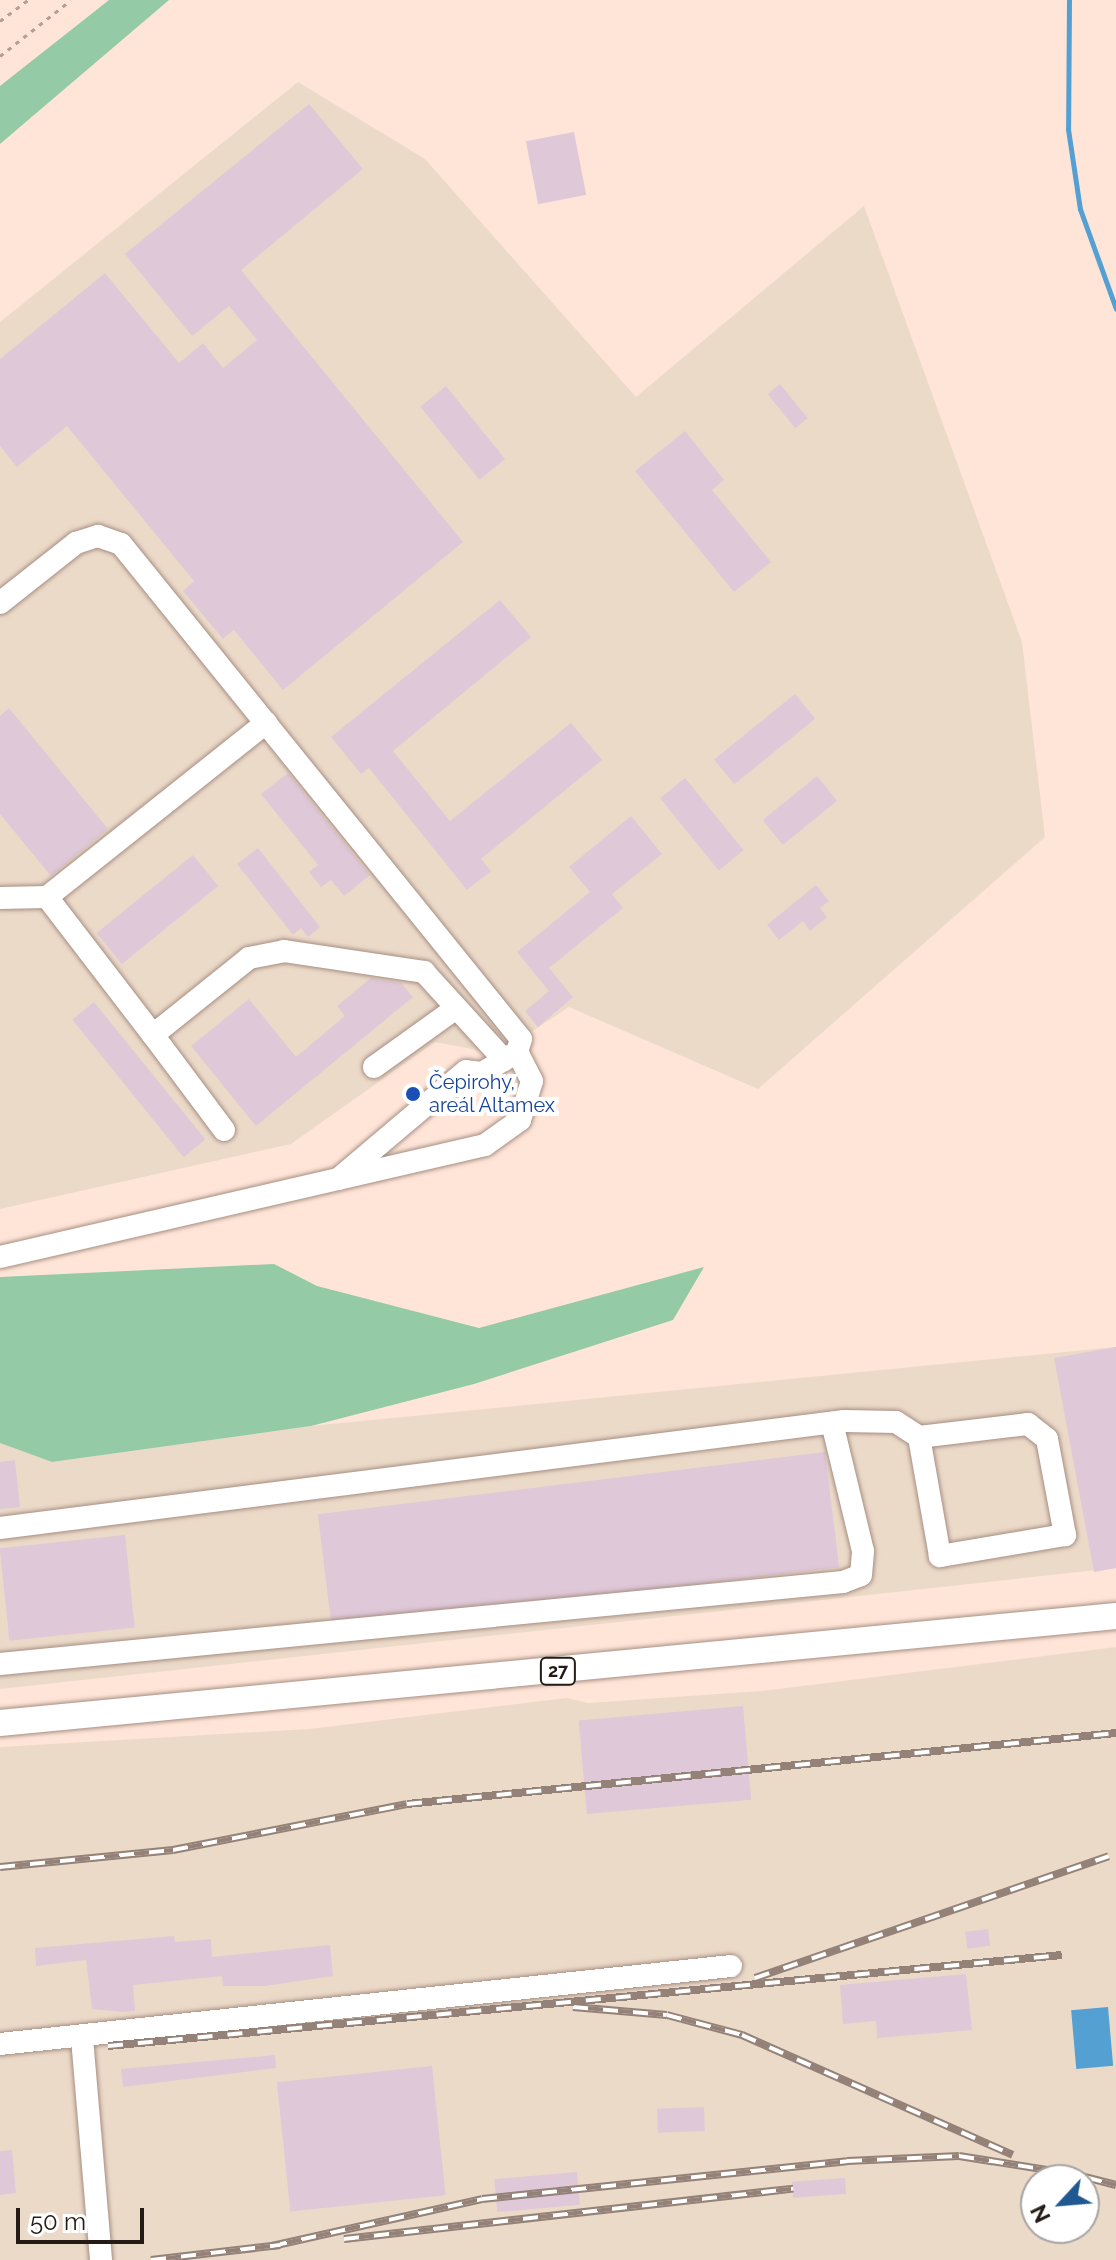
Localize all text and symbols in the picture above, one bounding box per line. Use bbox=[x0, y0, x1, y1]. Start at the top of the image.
place label: Čepirohy, areál Altamex bbox=[429, 1070, 556, 1117]
marker: Čepirohy, areál Altamex bbox=[404, 1085, 422, 1103]
road number: 27 bbox=[538, 1657, 578, 1685]
north arrow bbox=[1020, 2164, 1100, 2244]
scale bar bbox=[20, 2192, 148, 2242]
text: N bbox=[1025, 2200, 1056, 2227]
text: 50 m bbox=[30, 2207, 86, 2236]

